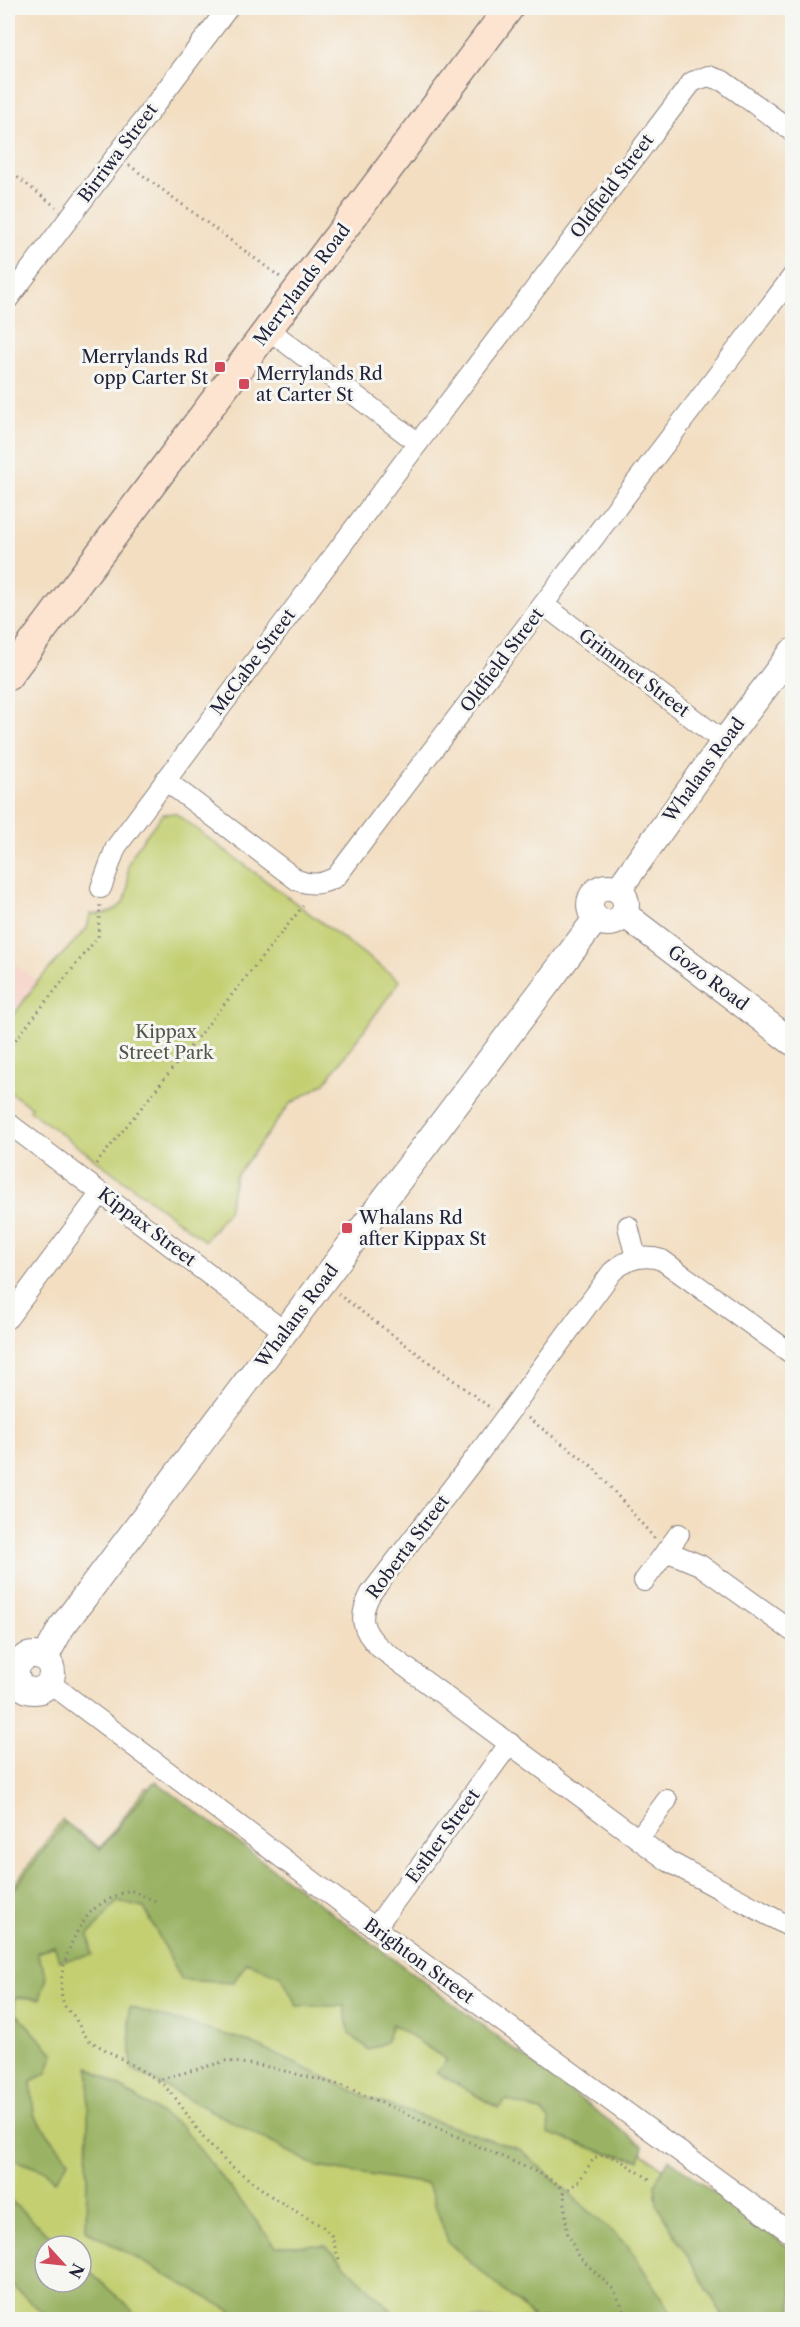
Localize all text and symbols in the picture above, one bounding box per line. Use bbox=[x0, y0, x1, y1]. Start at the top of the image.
street label: Birriwa Street bbox=[74, 99, 163, 207]
street label: Oldfield Street bbox=[566, 129, 659, 242]
street label: Merrylands Road bbox=[249, 220, 355, 350]
place label: Merrylands Rd opp Carter St bbox=[81, 346, 209, 389]
marker: Merrylands Rd opp Carter St bbox=[213, 360, 227, 374]
place label: Merrylands Rd at Carter St bbox=[256, 363, 383, 406]
marker: Merrylands Rd at Carter St bbox=[237, 377, 251, 391]
street label: Oldfield Street bbox=[456, 603, 549, 716]
street label: McCabe Street bbox=[206, 604, 300, 719]
street label: Grimmet Street bbox=[574, 624, 694, 722]
street label: Whalans Road bbox=[658, 713, 749, 828]
street label: Gozo Road bbox=[663, 941, 753, 1015]
park label: Kippax Street Park bbox=[119, 1021, 215, 1064]
street label: Kippax Street bbox=[94, 1183, 201, 1271]
place label: Whalans Rd after Kippax St bbox=[358, 1207, 487, 1250]
marker: Whalans Rd after Kippax St bbox=[340, 1221, 354, 1235]
street label: Whalans Road bbox=[250, 1260, 343, 1373]
street label: Roberta Street bbox=[362, 1490, 454, 1603]
street label: Esther Street bbox=[402, 1784, 485, 1887]
street label: Brighton Street bbox=[360, 1914, 479, 2009]
north arrow bbox=[33, 2234, 93, 2294]
text: N bbox=[64, 2260, 88, 2282]

